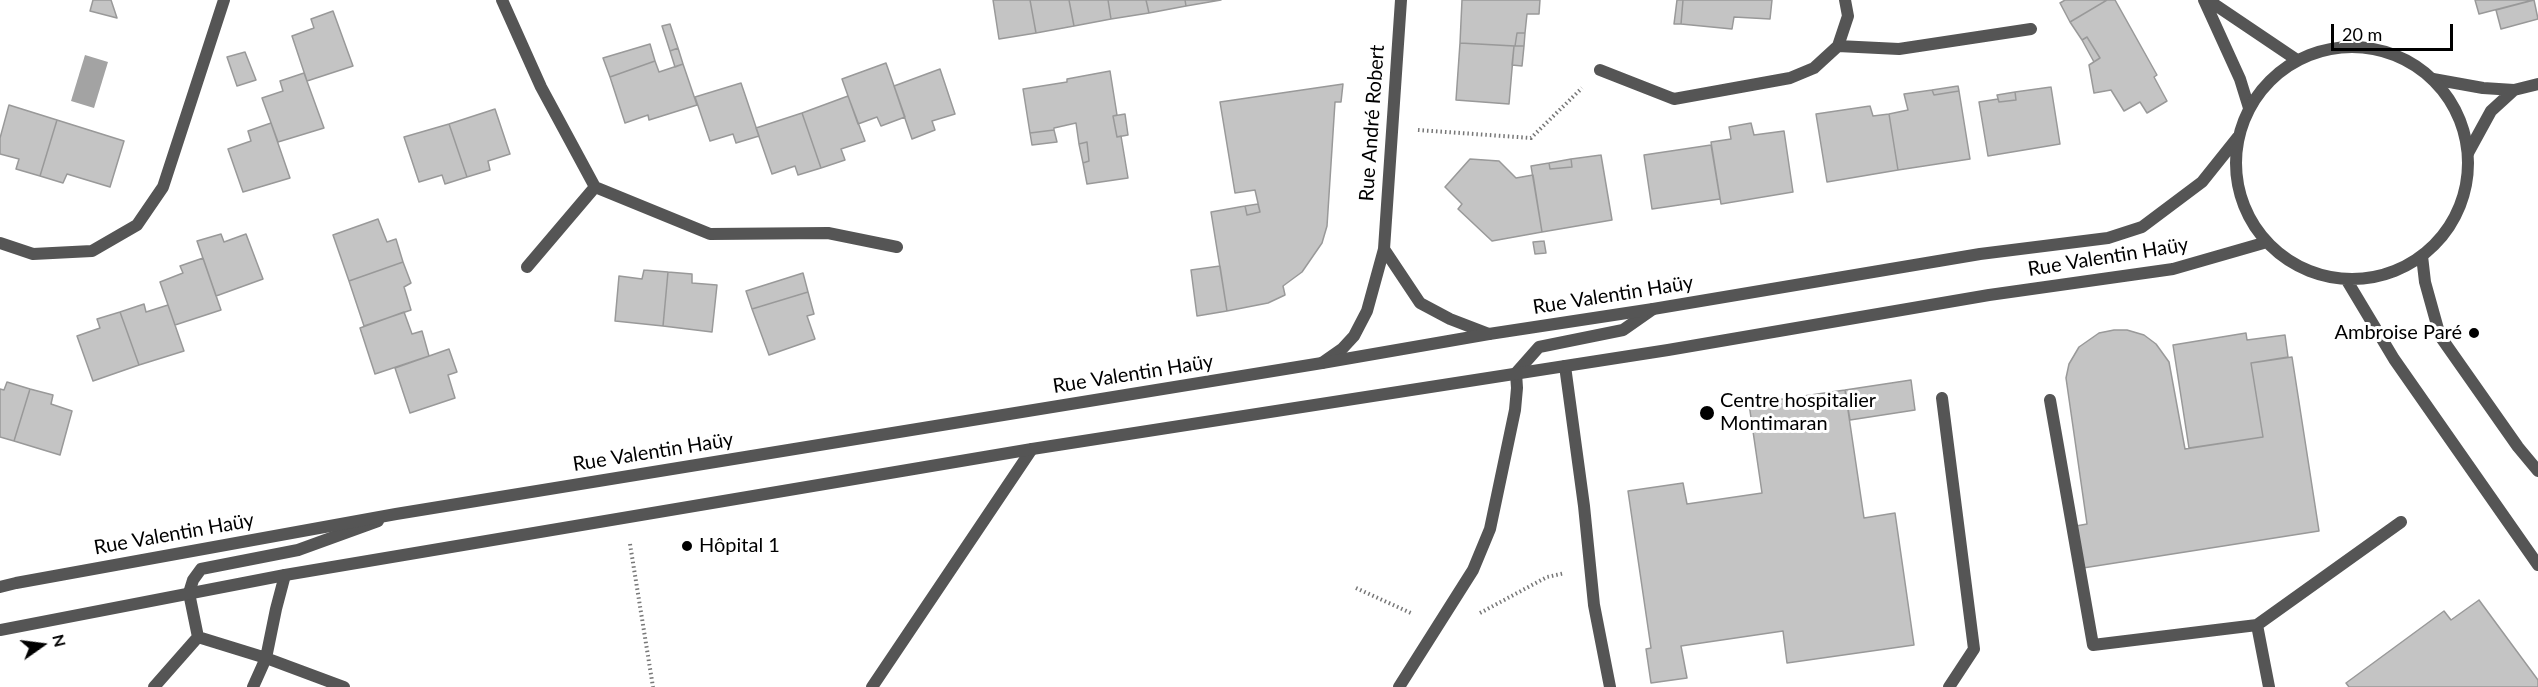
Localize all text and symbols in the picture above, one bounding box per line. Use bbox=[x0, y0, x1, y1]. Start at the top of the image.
scale bar bbox=[2334, 12, 2456, 50]
text: 20 m bbox=[2342, 23, 2382, 45]
street label: Rue André Robert bbox=[1355, 44, 1389, 202]
street label: Rue Valentin Haüy bbox=[2026, 232, 2190, 282]
street label: Rue Valentin Haüy bbox=[1531, 270, 1695, 320]
place label: Ambroise Paré bbox=[2334, 321, 2462, 345]
marker: Ambroise Paré bbox=[2467, 326, 2481, 340]
street label: Rue Valentin Haüy bbox=[1051, 349, 1215, 399]
place label: Centre hospitalier Montimaran bbox=[1720, 389, 1876, 436]
marker: Centre hospitalier Montimaran bbox=[1698, 404, 1716, 422]
street label: Rue Valentin Haüy bbox=[571, 427, 735, 477]
street label: Rue Valentin Haüy bbox=[92, 508, 256, 560]
place label: Hôpital 1 bbox=[699, 534, 780, 558]
marker: Hôpital 1 bbox=[680, 539, 694, 553]
north arrow bbox=[12, 615, 72, 675]
text: N bbox=[49, 632, 71, 649]

